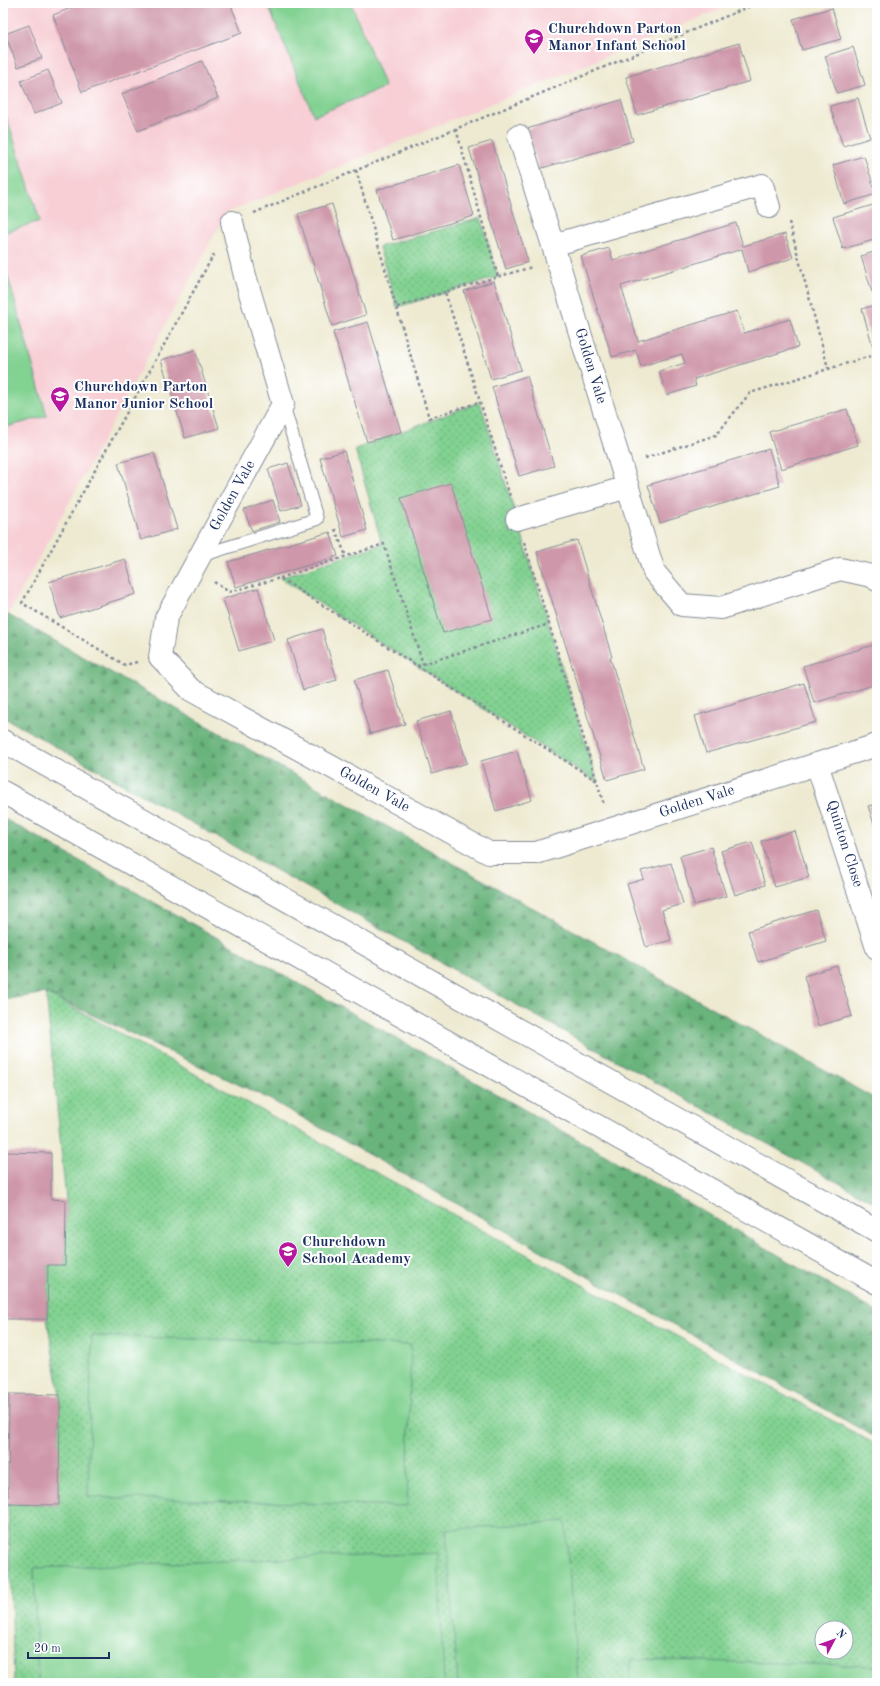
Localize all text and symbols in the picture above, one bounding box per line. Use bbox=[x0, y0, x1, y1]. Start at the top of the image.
place label: Churchdown Parton Manor Infant School bbox=[548, 22, 686, 54]
school or university icon: Churchdown Parton Manor Infant School bbox=[523, 27, 545, 55]
street label: Golden Vale bbox=[571, 326, 609, 406]
place label: Churchdown Parton Manor Junior School bbox=[74, 380, 214, 412]
school or university icon: Churchdown Parton Manor Junior School bbox=[49, 385, 71, 413]
street label: Golden Vale bbox=[208, 458, 259, 534]
street label: Golden Vale bbox=[336, 765, 412, 816]
street label: Golden Vale bbox=[658, 783, 737, 821]
street label: Quinton Close bbox=[823, 799, 865, 889]
place label: Churchdown School Academy bbox=[302, 1235, 411, 1267]
school or university icon: Churchdown School Academy bbox=[277, 1240, 299, 1268]
north arrow bbox=[814, 1620, 854, 1660]
text: N bbox=[834, 1628, 848, 1642]
scale bar bbox=[28, 1634, 109, 1660]
text: 20 m bbox=[34, 1643, 61, 1655]

